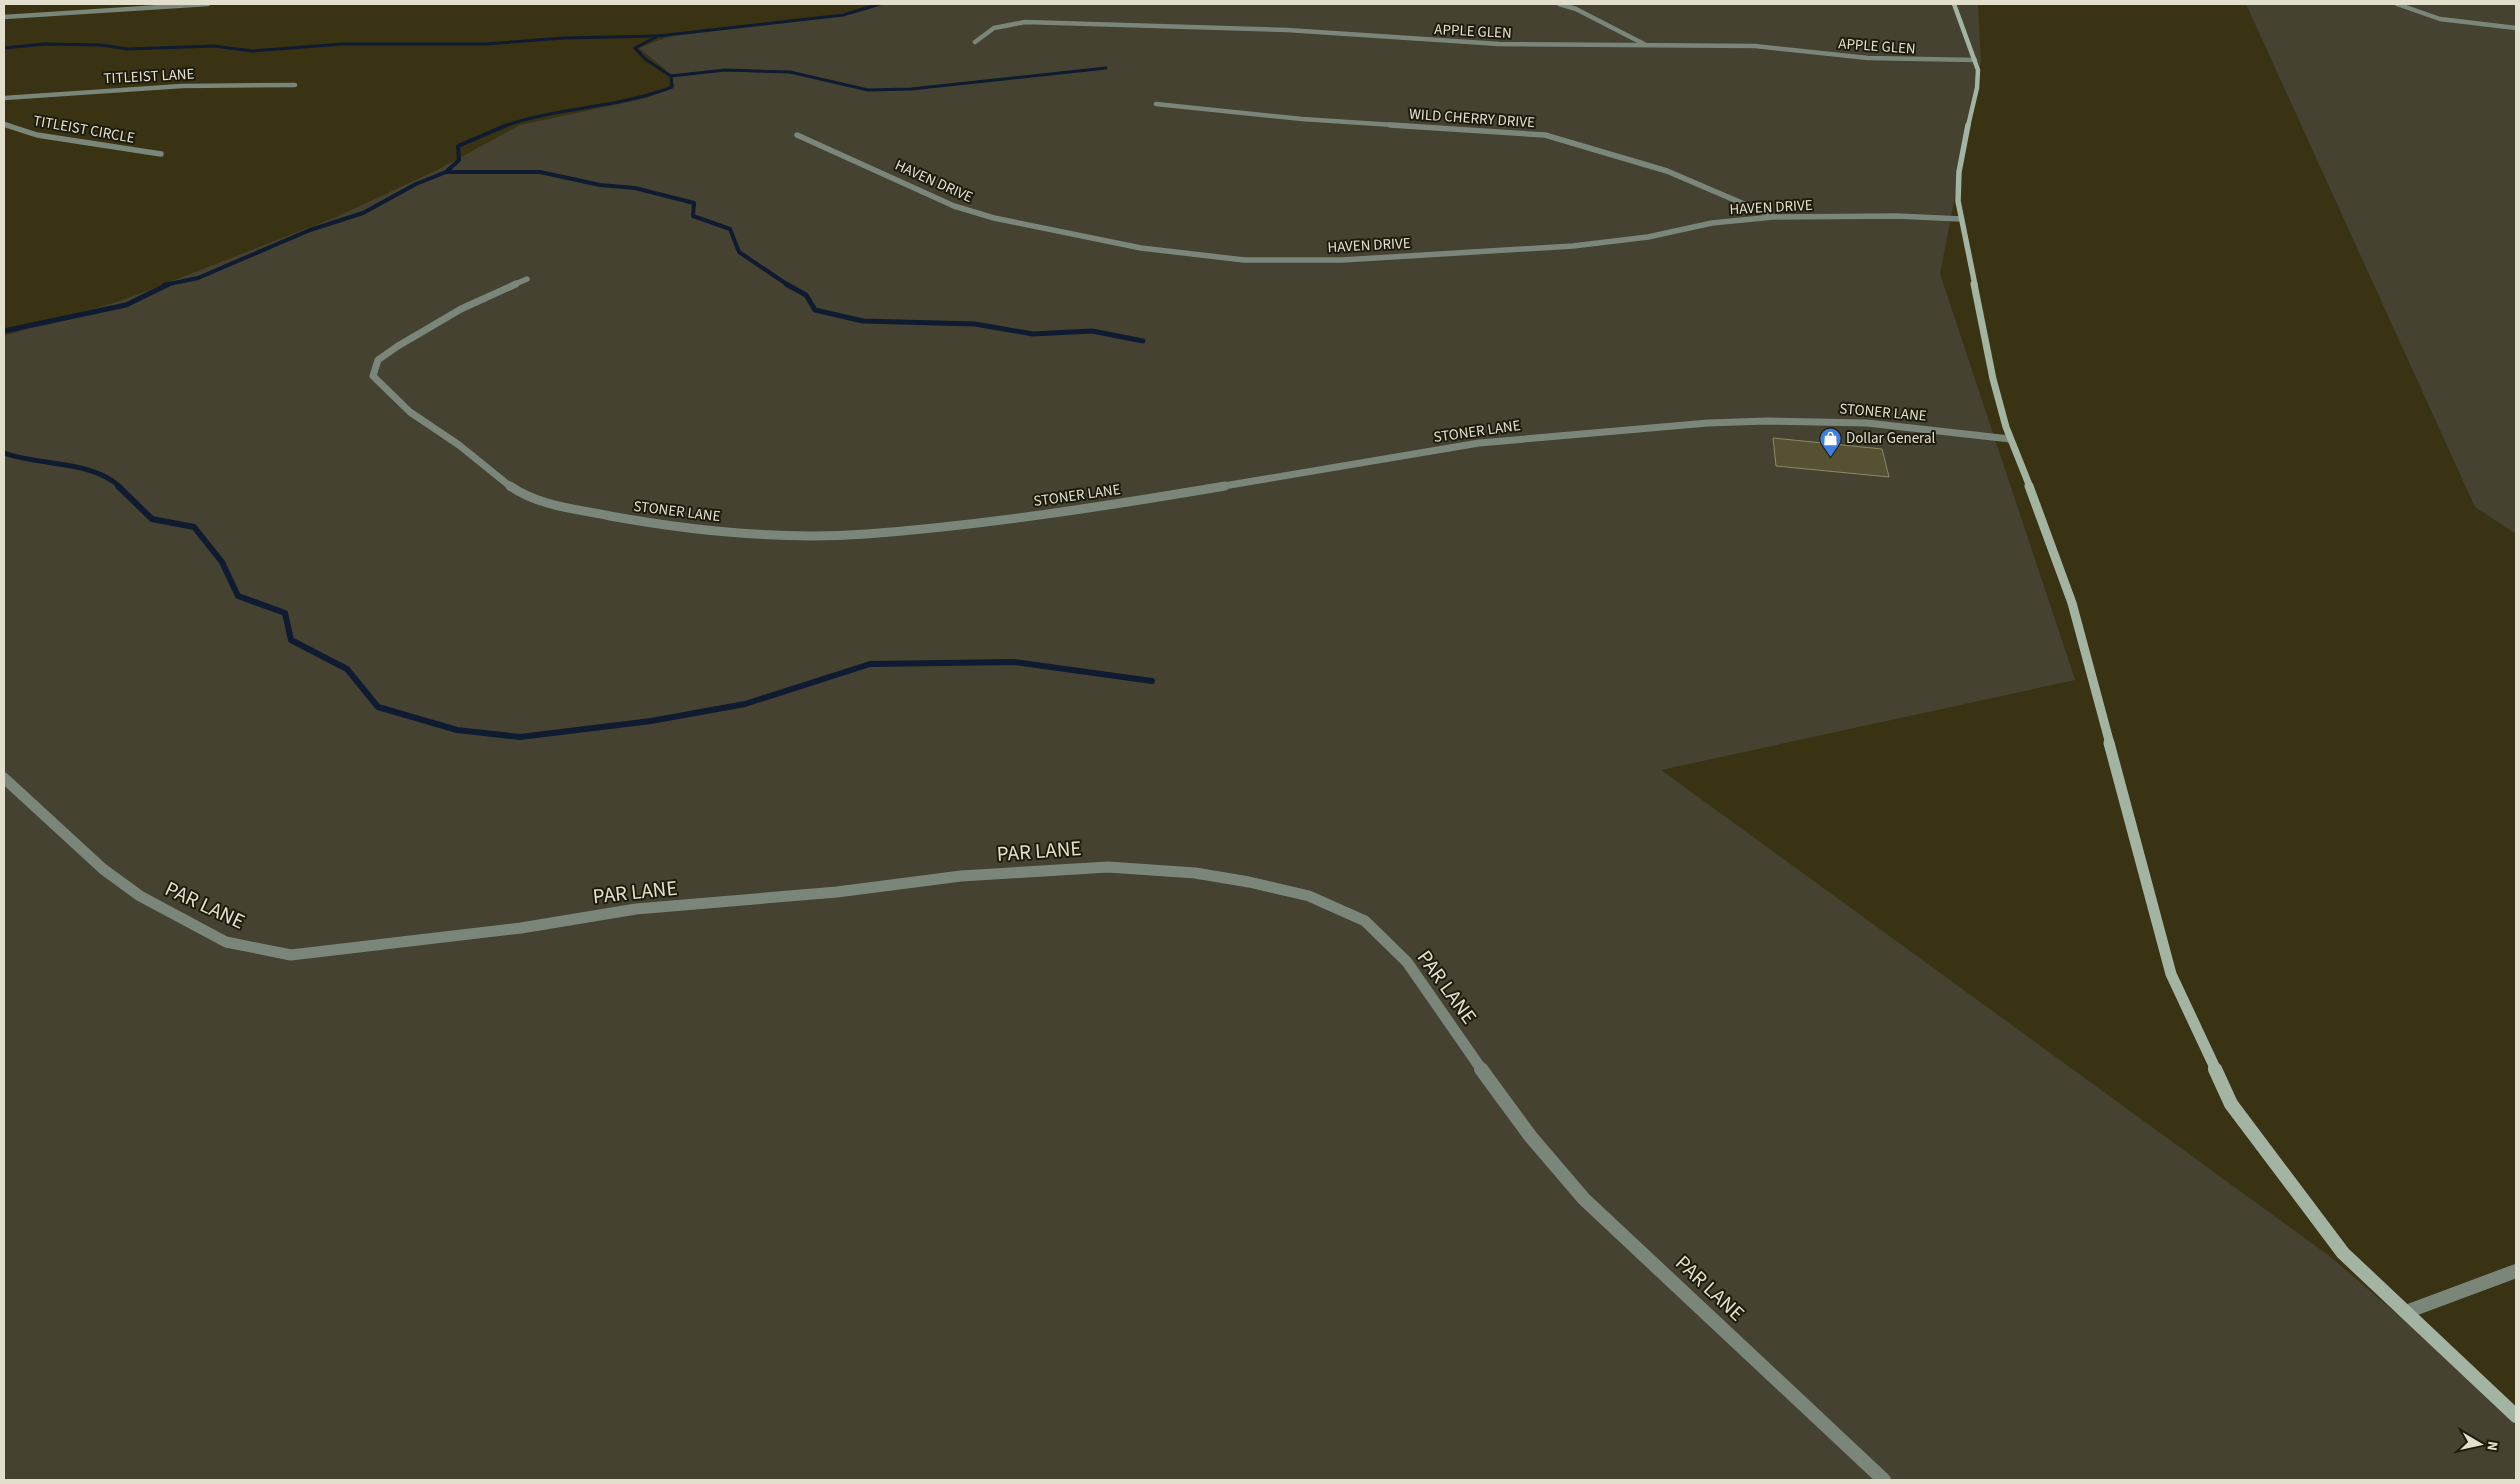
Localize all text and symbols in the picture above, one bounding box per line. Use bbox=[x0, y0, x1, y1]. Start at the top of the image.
street label: APPLE GLEN bbox=[1434, 19, 1512, 44]
street label: APPLE GLEN bbox=[1838, 33, 1916, 60]
street label: TITLEIST LANE bbox=[103, 64, 195, 89]
street label: WILD CHERRY DRIVE bbox=[1408, 104, 1536, 133]
street label: TITLEIST CIRCLE bbox=[32, 110, 136, 149]
street label: HAVEN DRIVE bbox=[891, 155, 976, 208]
street label: HAVEN DRIVE bbox=[1729, 195, 1813, 220]
street label: HAVEN DRIVE bbox=[1327, 233, 1411, 258]
street label: STONER LANE bbox=[1838, 398, 1928, 427]
street label: STONER LANE bbox=[1432, 415, 1522, 448]
shop icon: Dollar General bbox=[1818, 426, 1842, 457]
place label: Dollar General bbox=[1846, 428, 1936, 449]
street label: STONER LANE bbox=[1032, 479, 1122, 512]
street label: STONER LANE bbox=[632, 496, 722, 527]
street label: PAR LANE bbox=[996, 833, 1082, 869]
street label: PAR LANE bbox=[160, 873, 250, 937]
street label: PAR LANE bbox=[591, 873, 679, 911]
street label: PAR LANE bbox=[1410, 944, 1484, 1030]
street label: PAR LANE bbox=[1669, 1248, 1751, 1328]
north arrow bbox=[2455, 1419, 2505, 1469]
text: N bbox=[2481, 1440, 2502, 1452]

